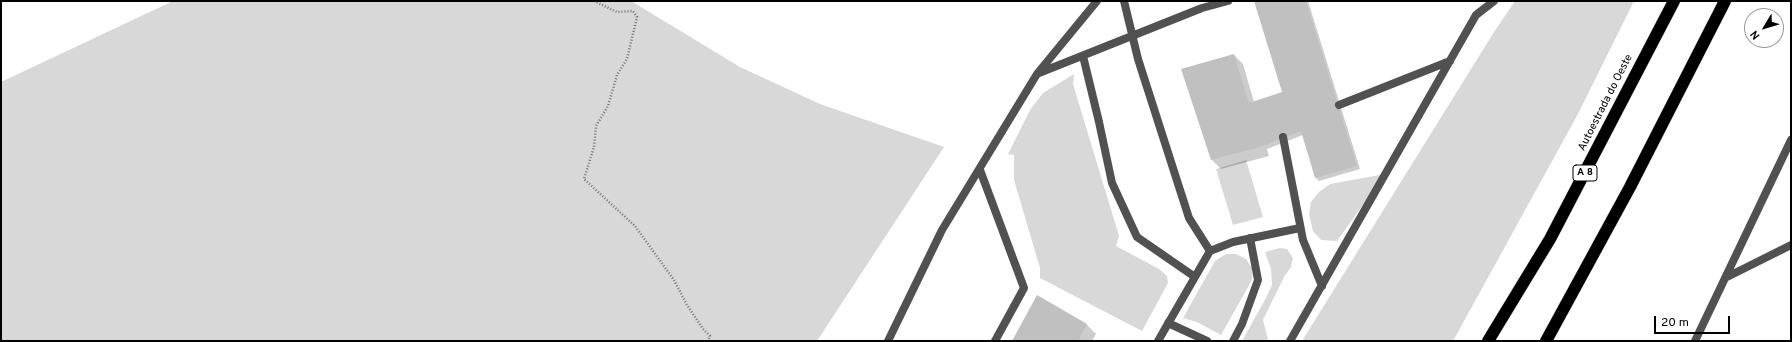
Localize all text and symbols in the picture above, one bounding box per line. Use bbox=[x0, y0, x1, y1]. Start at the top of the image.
north arrow bbox=[1744, 8, 1784, 48]
text: N bbox=[1747, 27, 1763, 42]
street label: Autoestrada do Oeste bbox=[1576, 52, 1636, 154]
road number: A 8 bbox=[1573, 165, 1597, 181]
scale bar bbox=[1656, 308, 1732, 334]
text: 20 m bbox=[1661, 315, 1689, 331]

